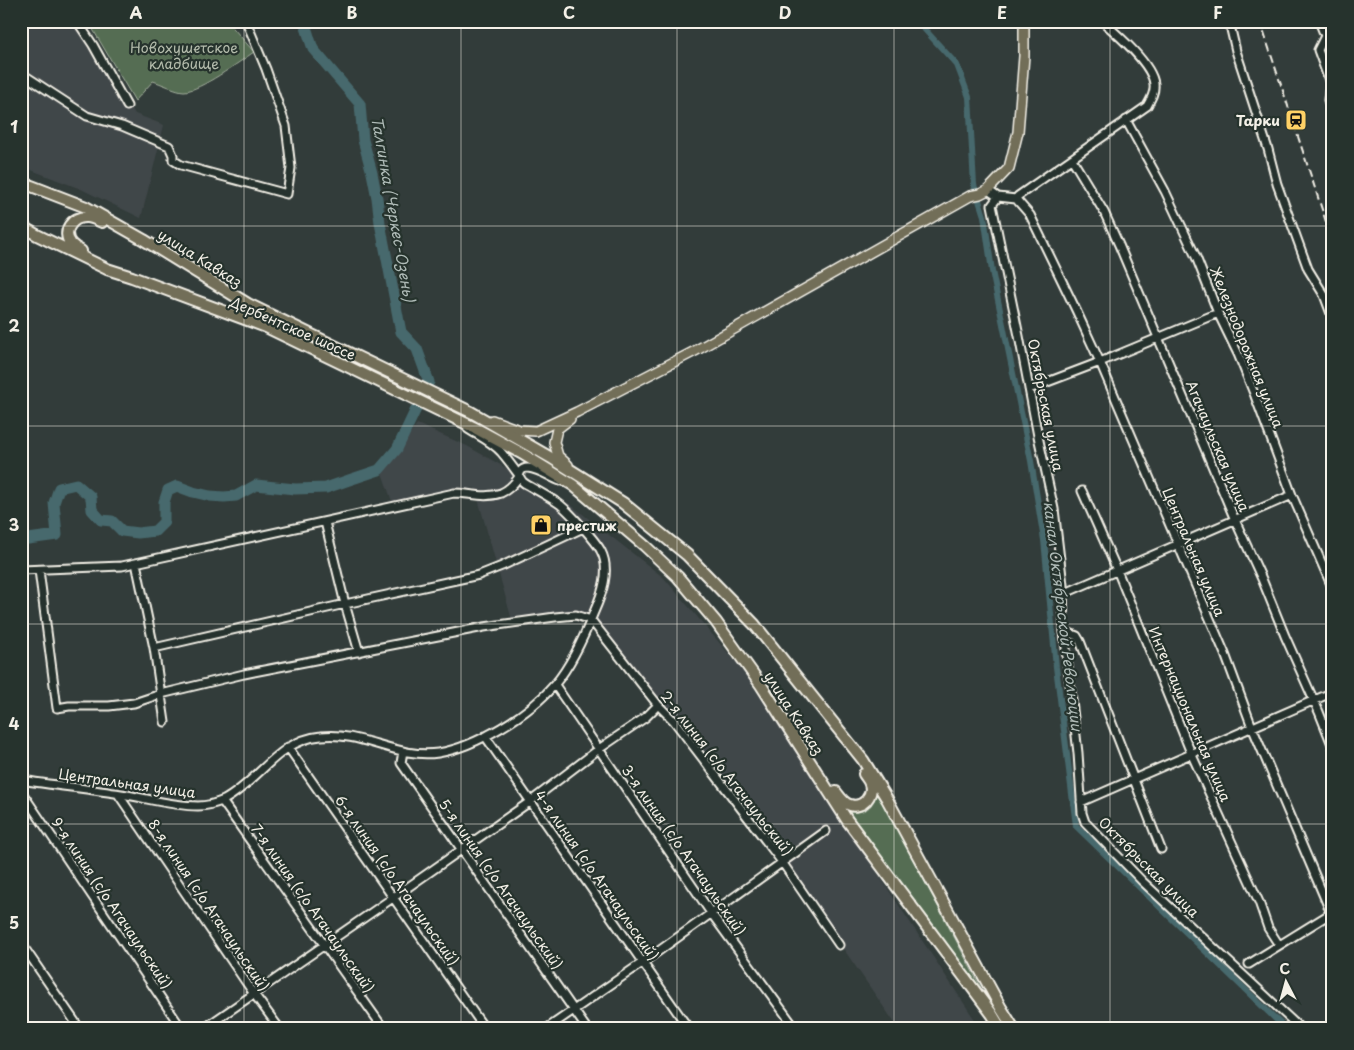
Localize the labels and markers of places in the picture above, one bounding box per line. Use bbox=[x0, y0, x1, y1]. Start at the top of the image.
station icon: Тарки bbox=[1284, 108, 1308, 132]
place label: Тарки bbox=[1236, 110, 1280, 131]
shop icon: престиж bbox=[529, 513, 553, 537]
place label: престиж bbox=[557, 515, 617, 536]

